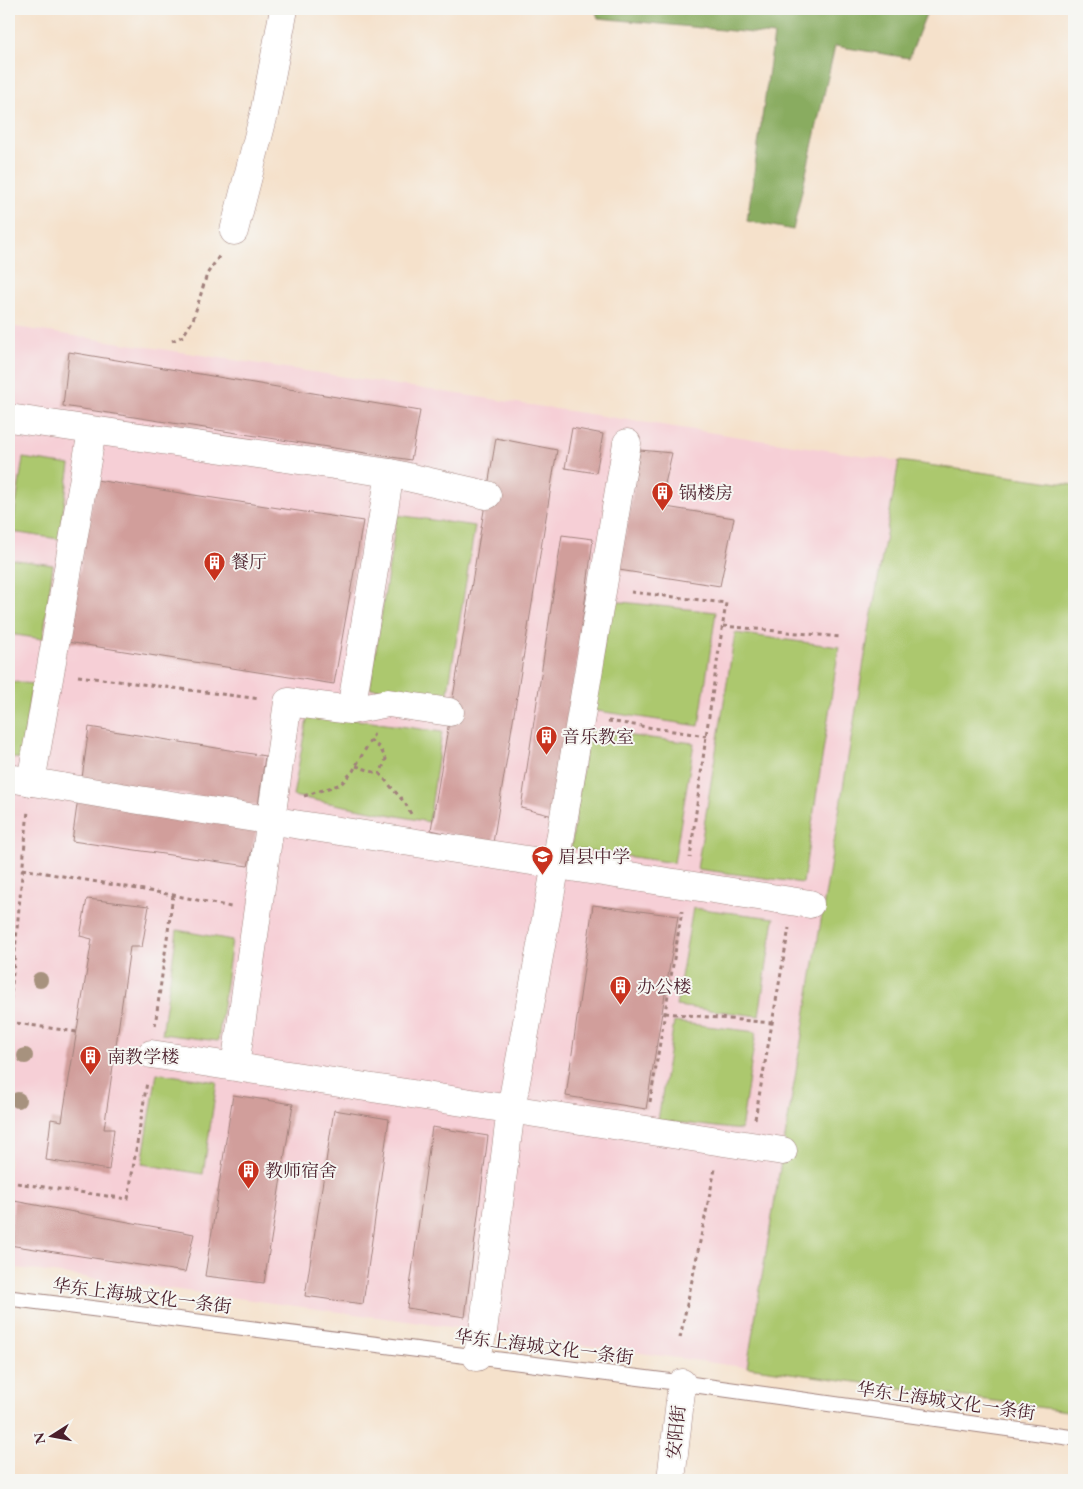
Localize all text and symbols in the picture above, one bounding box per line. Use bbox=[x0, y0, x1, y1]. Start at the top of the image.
building icon: 锅楼房 bbox=[651, 481, 675, 512]
place label: 锅楼房 bbox=[679, 481, 733, 504]
building icon: 餐厅 bbox=[203, 550, 227, 581]
place label: 餐厅 bbox=[231, 550, 267, 573]
building icon: 音乐教室 bbox=[534, 725, 558, 756]
place label: 音乐教室 bbox=[562, 725, 634, 748]
school or university icon: 眉县中学 bbox=[530, 845, 554, 876]
place label: 眉县中学 bbox=[558, 845, 630, 868]
building icon: 办公楼 bbox=[609, 975, 633, 1006]
place label: 办公楼 bbox=[637, 975, 691, 998]
building icon: 南教学楼 bbox=[79, 1045, 103, 1076]
place label: 南教学楼 bbox=[107, 1045, 179, 1068]
building icon: 教师宿舍 bbox=[237, 1159, 261, 1190]
place label: 教师宿舍 bbox=[265, 1159, 337, 1182]
street label: 华东上海城文化一条街 bbox=[51, 1273, 233, 1318]
street label: 华东上海城文化一条街 bbox=[453, 1324, 635, 1369]
street label: 华东上海城文化一条街 bbox=[855, 1377, 1037, 1424]
street label: 安阳街 bbox=[661, 1404, 690, 1460]
north arrow bbox=[28, 1412, 78, 1462]
text: N bbox=[29, 1431, 49, 1446]

